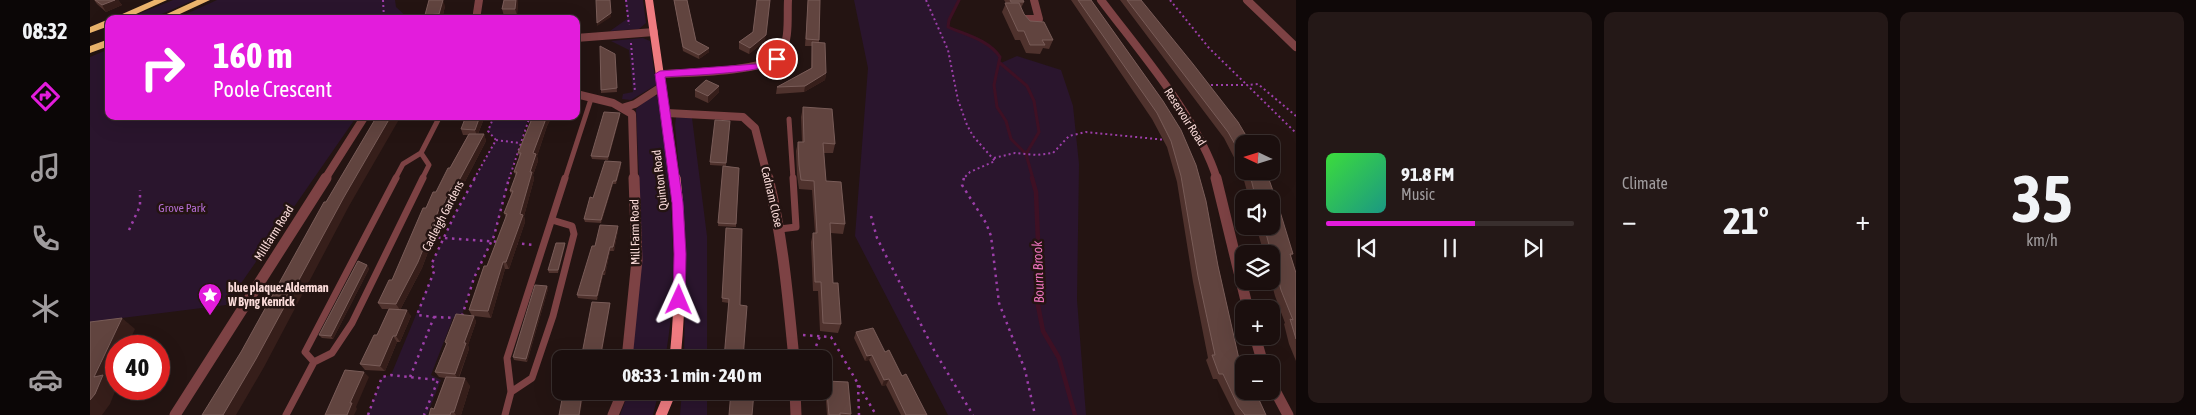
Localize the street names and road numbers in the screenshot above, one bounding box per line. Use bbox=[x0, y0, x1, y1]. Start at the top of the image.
street label: Reservoir Road bbox=[1161, 86, 1209, 148]
street label: Quinton Road bbox=[649, 149, 671, 211]
street label: Cadnam Close bbox=[758, 165, 786, 229]
street label: Cadleigh Gardens bbox=[419, 178, 467, 254]
street label: Mill Farm Road bbox=[627, 199, 643, 265]
street label: Millfarm Road bbox=[251, 203, 297, 263]

